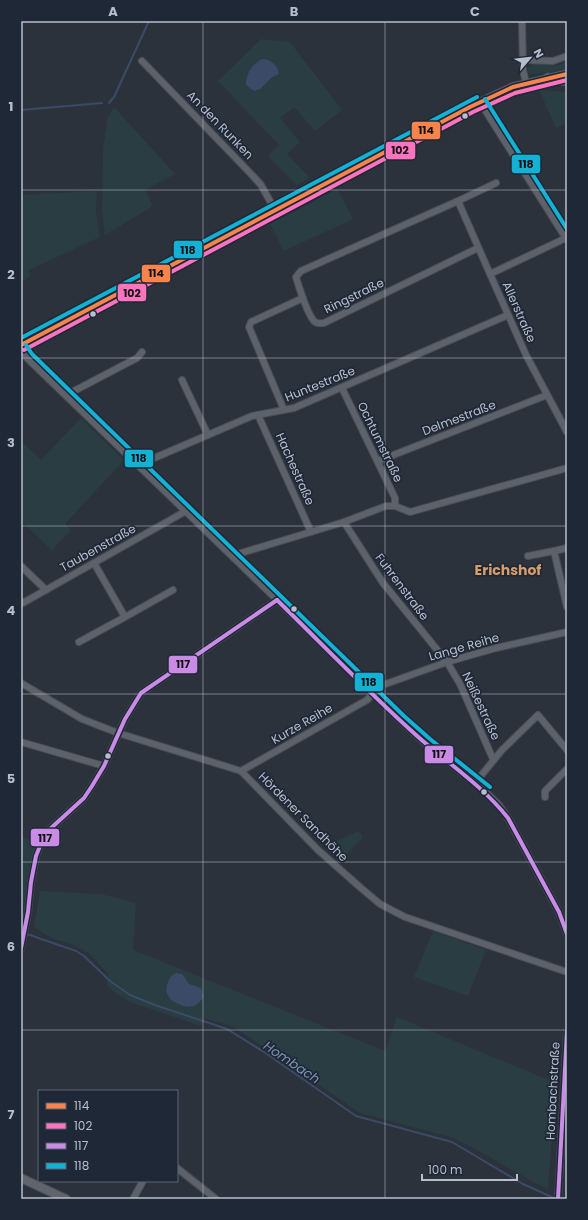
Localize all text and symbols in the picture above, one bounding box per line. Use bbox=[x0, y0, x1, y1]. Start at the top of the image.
text: A bbox=[108, 2, 118, 21]
text: B bbox=[290, 2, 299, 21]
text: C bbox=[470, 2, 480, 21]
north arrow bbox=[510, 38, 550, 78]
text: N bbox=[530, 46, 548, 61]
street label: An den Runken bbox=[183, 87, 258, 163]
text: 1 bbox=[9, 97, 13, 116]
unlabelled marker bbox=[460, 111, 470, 121]
line badge: 114 bbox=[411, 121, 441, 140]
text: 114 bbox=[418, 122, 434, 138]
line badge: 102 bbox=[385, 141, 416, 160]
text: 102 bbox=[391, 142, 409, 158]
line badge: 118 bbox=[511, 154, 541, 174]
text: 118 bbox=[518, 156, 534, 172]
line badge: 118 bbox=[173, 240, 203, 259]
text: 118 bbox=[180, 242, 196, 258]
line badge: 114 bbox=[141, 264, 171, 283]
text: 2 bbox=[7, 265, 15, 284]
text: 114 bbox=[148, 265, 164, 281]
street label: Ringstraße bbox=[321, 274, 387, 317]
street label: Allerstraße bbox=[499, 279, 540, 345]
line badge: 102 bbox=[117, 283, 147, 302]
text: 102 bbox=[123, 285, 141, 301]
unlabelled marker bbox=[88, 309, 98, 319]
street label: Huntestraße bbox=[282, 362, 357, 405]
street label: Delmestraße bbox=[420, 396, 498, 439]
street label: Ochtumstraße bbox=[354, 399, 407, 485]
street label: Hachestraße bbox=[272, 430, 319, 508]
text: 3 bbox=[7, 433, 15, 452]
line badge: 118 bbox=[124, 449, 154, 468]
text: 118 bbox=[131, 450, 147, 466]
street label: Taubenstraße bbox=[57, 520, 139, 575]
street label: Fuhrenstraße bbox=[372, 550, 433, 624]
district label: Erichshof bbox=[475, 560, 541, 580]
text: 4 bbox=[7, 601, 16, 620]
unlabelled marker bbox=[289, 604, 299, 614]
street label: Lange Reihe bbox=[427, 628, 501, 665]
line badge: 117 bbox=[168, 655, 198, 674]
text: 117 bbox=[176, 656, 190, 672]
street label: Neißestraße bbox=[458, 669, 505, 743]
line badge: 118 bbox=[354, 672, 384, 692]
text: 118 bbox=[361, 674, 377, 690]
street label: Kurze Reihe bbox=[268, 699, 336, 748]
line badge: 117 bbox=[424, 745, 454, 764]
text: 117 bbox=[432, 746, 446, 762]
unlabelled marker bbox=[103, 751, 113, 761]
street label: Hördener Sandhöhe bbox=[255, 768, 352, 865]
text: 5 bbox=[7, 769, 15, 788]
unlabelled marker bbox=[479, 787, 489, 797]
line badge: 117 bbox=[30, 828, 60, 847]
text: 117 bbox=[38, 830, 52, 846]
text: 6 bbox=[7, 937, 15, 956]
water label: Hombach bbox=[260, 1037, 324, 1088]
street label: Hombachstraße bbox=[541, 1041, 564, 1141]
legend bbox=[38, 1090, 178, 1182]
text: 114 bbox=[74, 1097, 90, 1114]
text: 7 bbox=[8, 1105, 15, 1124]
text: 102 bbox=[74, 1117, 92, 1134]
text: 117 bbox=[74, 1137, 89, 1154]
scale bar bbox=[422, 1156, 517, 1182]
text: 118 bbox=[74, 1157, 89, 1174]
text: 100 m bbox=[428, 1161, 462, 1178]

